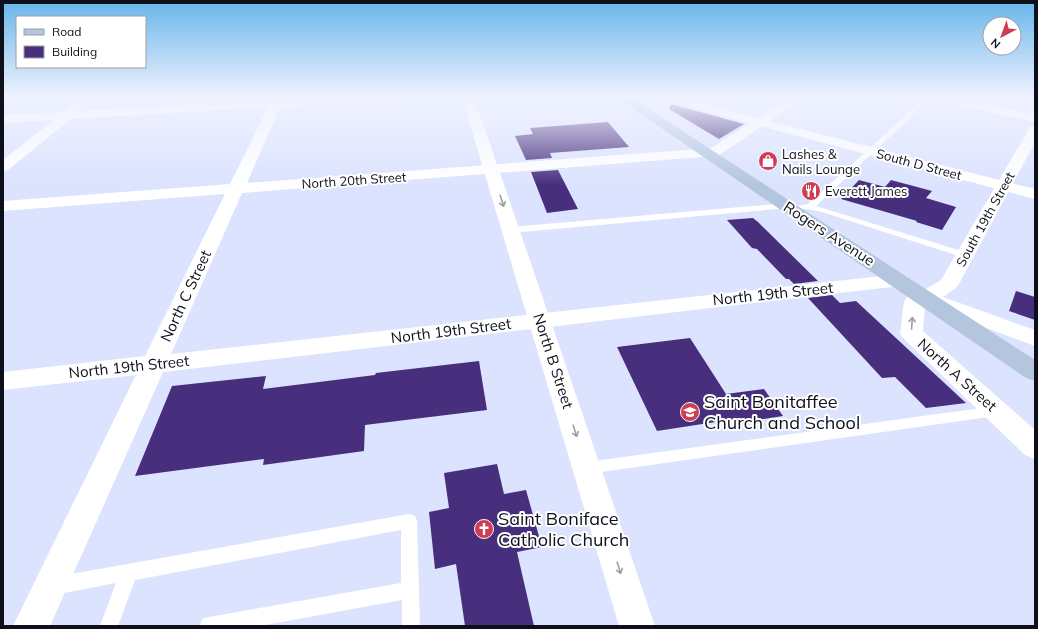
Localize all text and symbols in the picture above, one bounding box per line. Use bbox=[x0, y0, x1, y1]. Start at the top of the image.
legend bbox=[16, 16, 146, 68]
north arrow bbox=[982, 16, 1022, 56]
text: Road bbox=[52, 24, 81, 39]
text: N bbox=[988, 36, 1003, 52]
text: Building bbox=[52, 44, 97, 59]
street label: South D Street bbox=[875, 145, 964, 183]
place label: Lashes & Nails Lounge bbox=[782, 146, 860, 177]
shop icon: Lashes & Nails Lounge bbox=[757, 150, 779, 172]
street label: North 20th Street bbox=[301, 168, 407, 192]
street label: South 19th Street bbox=[952, 169, 1018, 269]
restaurant icon: Everett James bbox=[800, 180, 822, 202]
place label: Everett James bbox=[825, 183, 907, 199]
one-way arrow bbox=[499, 194, 506, 207]
street label: Rogers Avenue bbox=[780, 197, 878, 270]
street label: North C Street bbox=[156, 247, 215, 345]
street label: North 19th Street bbox=[712, 278, 834, 309]
street label: North B Street bbox=[529, 311, 578, 411]
street label: North 19th Street bbox=[390, 314, 512, 347]
one-way arrow bbox=[908, 317, 915, 330]
street label: North A Street bbox=[914, 334, 1001, 415]
street label: North 19th Street bbox=[68, 351, 190, 382]
place label: Saint Bonitaffee Church and School bbox=[704, 390, 860, 434]
school or university icon: Saint Bonitaffee Church and School bbox=[679, 401, 701, 423]
one-way arrow bbox=[572, 425, 579, 438]
place label: Saint Boniface Catholic Church bbox=[498, 507, 629, 551]
church icon: Saint Boniface Catholic Church bbox=[473, 518, 495, 540]
one-way arrow bbox=[616, 562, 623, 575]

